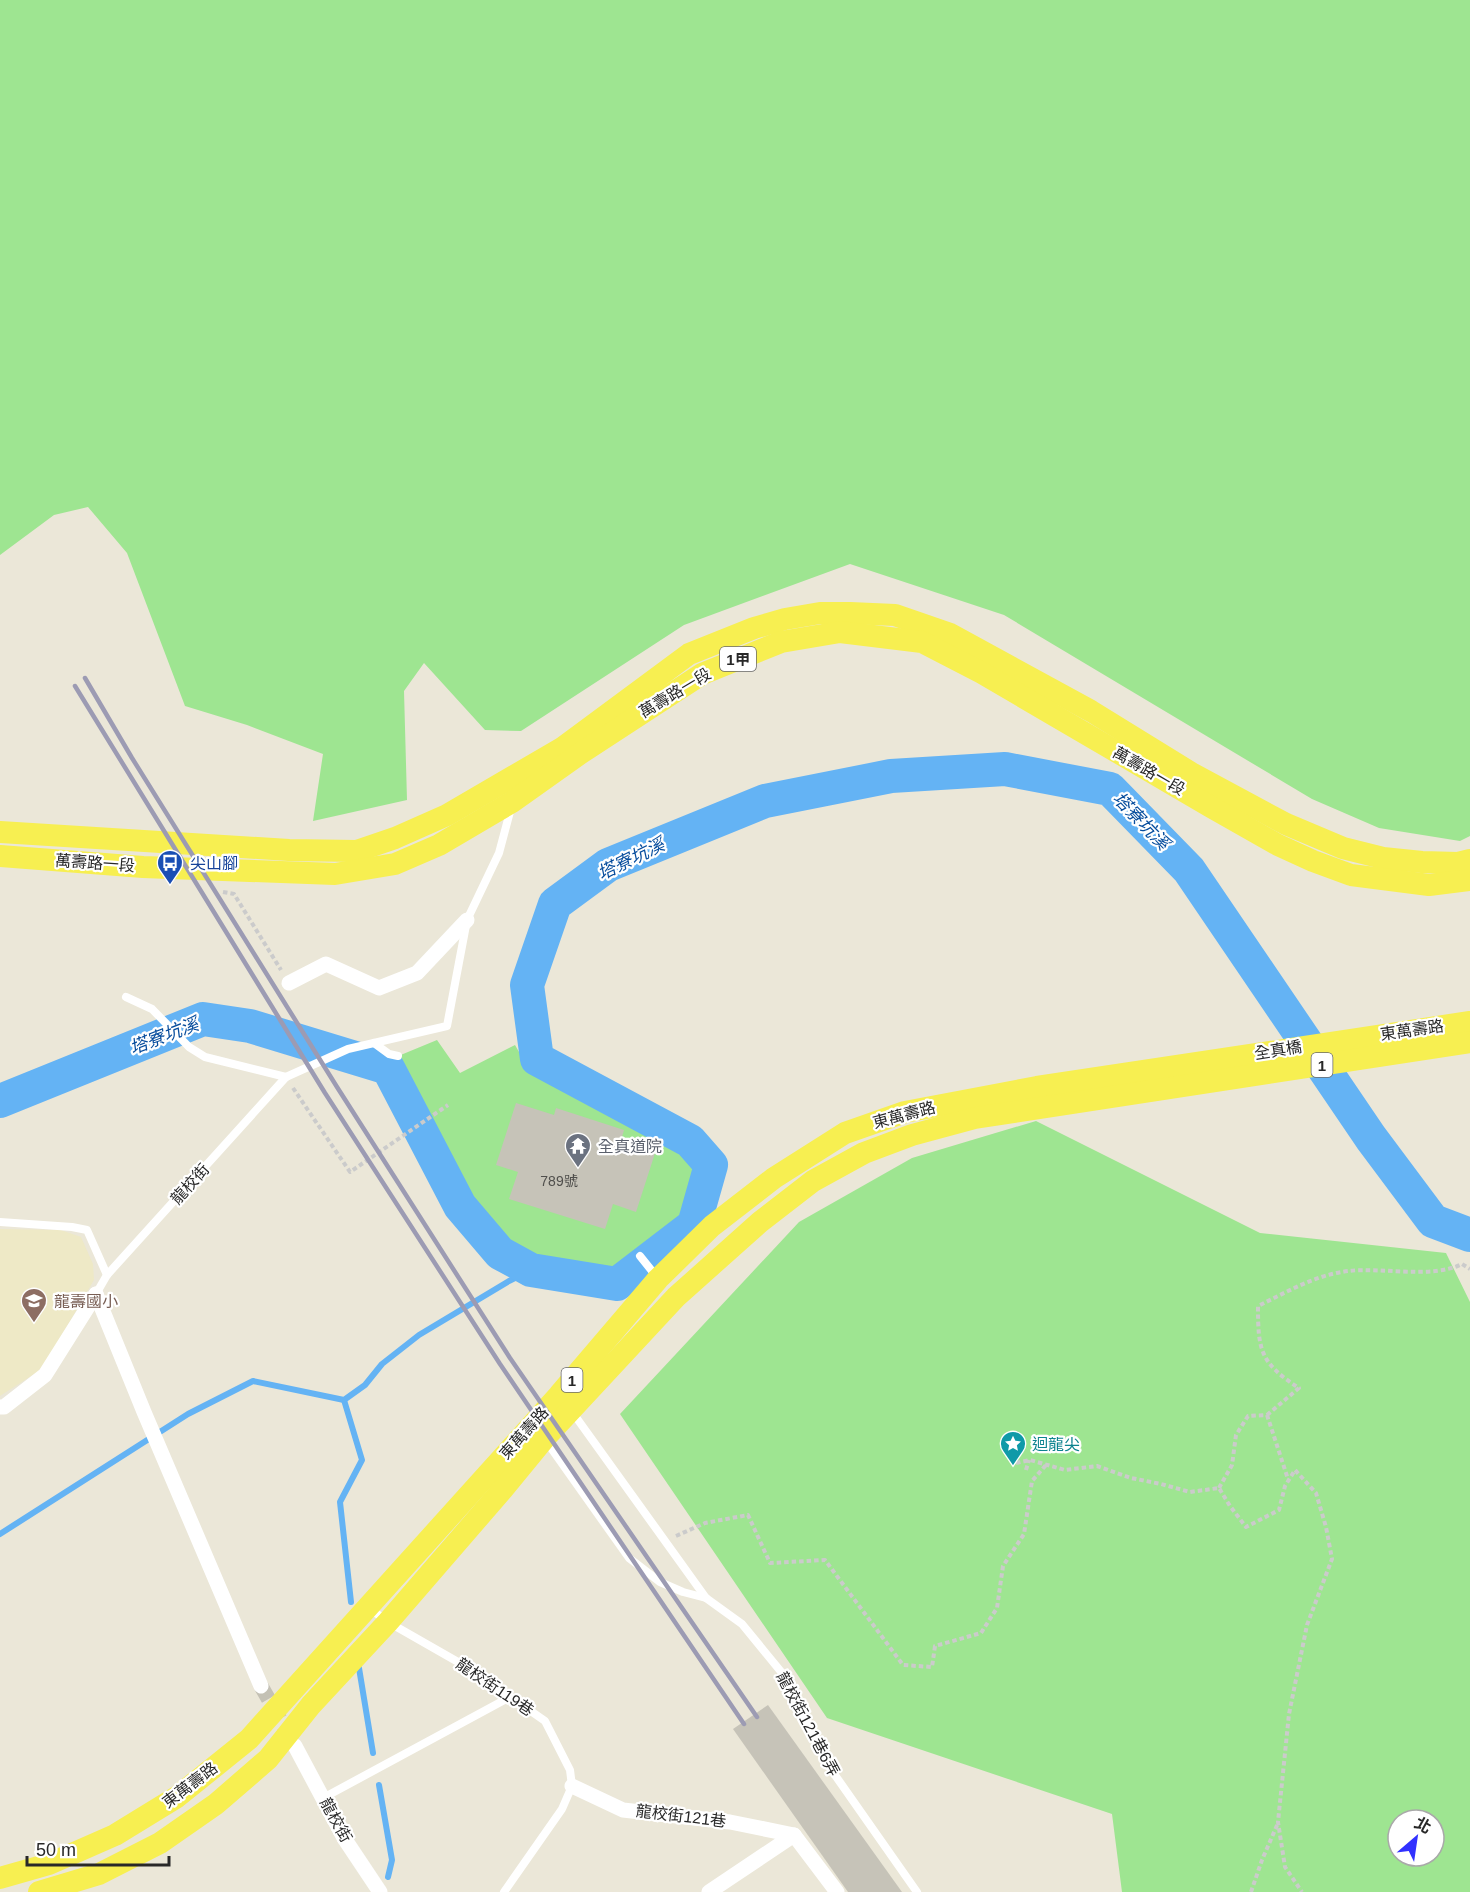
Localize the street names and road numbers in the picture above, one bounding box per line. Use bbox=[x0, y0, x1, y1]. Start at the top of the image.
road number: 1甲 bbox=[720, 647, 756, 671]
street label: 萬壽路一段 bbox=[636, 665, 714, 721]
street label: 萬壽路一段 bbox=[1110, 744, 1188, 798]
street label: 萬壽路一段 bbox=[54, 852, 136, 874]
street label: 東萬壽路 bbox=[1379, 1017, 1445, 1043]
street label: 全真橋 bbox=[1253, 1038, 1303, 1062]
road number: 1 bbox=[1312, 1053, 1332, 1077]
street label: 東萬壽路 bbox=[871, 1099, 937, 1131]
street label: 龍校街 bbox=[168, 1160, 212, 1208]
road number: 1 bbox=[562, 1368, 582, 1392]
street label: 東萬壽路 bbox=[496, 1404, 552, 1462]
street label: 龍校街119巷 bbox=[453, 1655, 537, 1719]
street label: 龍校街121巷6弄 bbox=[773, 1669, 843, 1779]
street label: 東萬壽路 bbox=[159, 1759, 221, 1811]
street label: 龍校街 bbox=[317, 1795, 355, 1845]
street label: 龍校街121巷 bbox=[635, 1802, 727, 1830]

